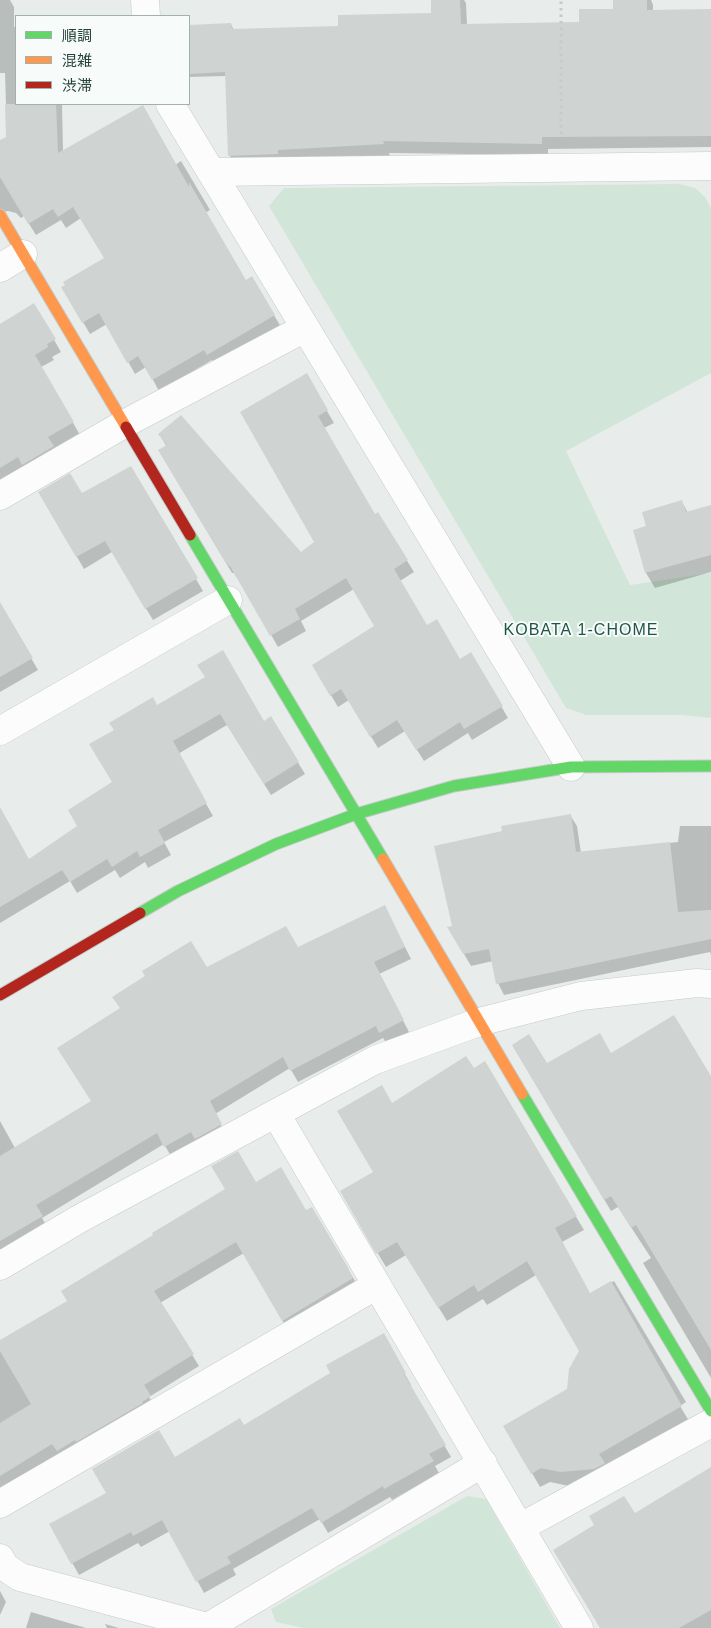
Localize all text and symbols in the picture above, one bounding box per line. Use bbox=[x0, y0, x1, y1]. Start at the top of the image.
legend bbox=[15, 15, 190, 105]
text: 順調 bbox=[62, 27, 92, 44]
text: 混雑 bbox=[62, 52, 92, 69]
text: 渋滞 bbox=[62, 77, 92, 94]
district label: KOBATA 1-CHOME bbox=[502, 621, 660, 641]

